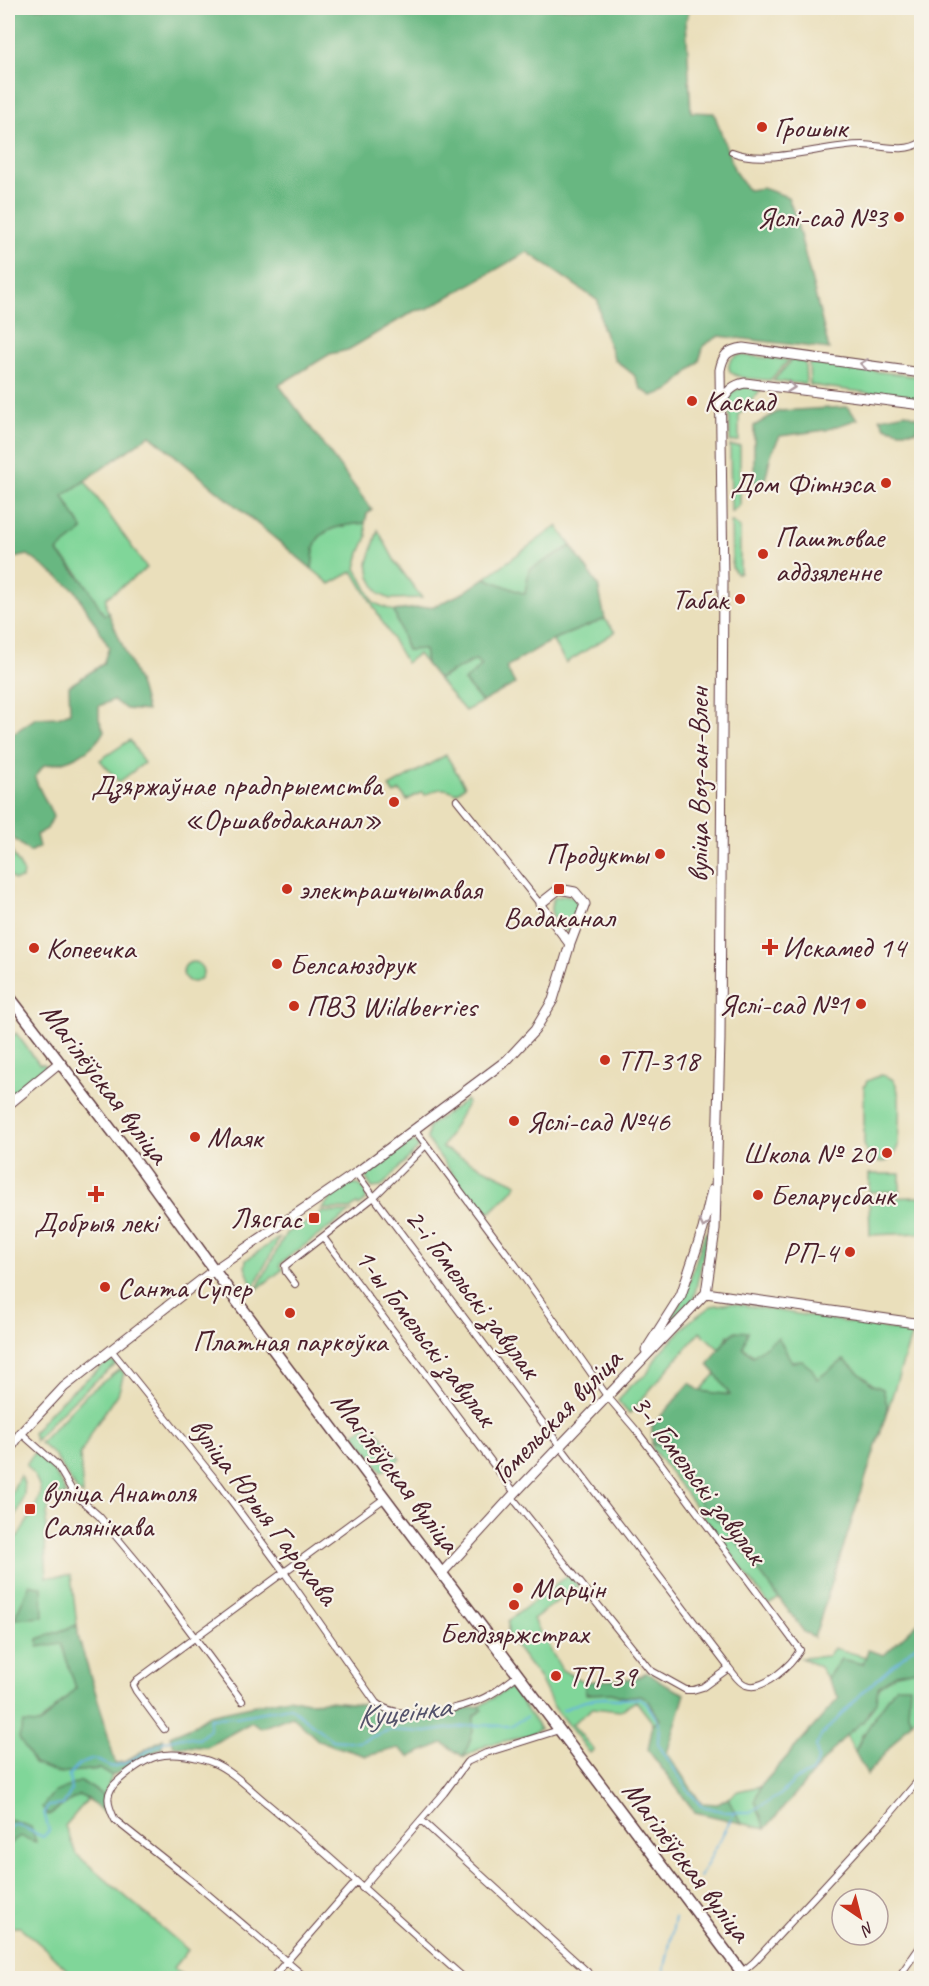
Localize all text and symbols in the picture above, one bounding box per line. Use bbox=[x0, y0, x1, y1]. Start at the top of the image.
place label: Грошык bbox=[774, 108, 850, 146]
marker: Грошык bbox=[755, 120, 769, 134]
place label: Яслі-сад №3 bbox=[757, 198, 889, 236]
marker: Яслі-сад №3 bbox=[892, 210, 906, 224]
one-way arrow bbox=[859, 359, 868, 371]
one-way arrow bbox=[786, 380, 796, 393]
place label: Каскад bbox=[704, 382, 777, 420]
marker: Каскад bbox=[685, 394, 699, 408]
place label: Дом Фітнэса bbox=[730, 464, 876, 502]
marker: Дом Фітнэса bbox=[879, 476, 893, 490]
place label: Паштовае аддзяленне bbox=[775, 518, 886, 590]
marker: Паштовае аддзяленне bbox=[756, 547, 770, 561]
place label: Табак bbox=[672, 580, 730, 618]
marker: Табак bbox=[733, 592, 747, 606]
street label: вуліца Воз-ан-Влен bbox=[679, 686, 717, 882]
place label: Дзяржаўнае прадпрыемства «Оршаводаканал» bbox=[91, 766, 384, 838]
marker: Дзяржаўнае прадпрыемства «Оршаводаканал» bbox=[387, 795, 401, 809]
place label: Продукты bbox=[546, 835, 650, 873]
marker: Продукты bbox=[653, 847, 667, 861]
place label: электрашчытавая bbox=[299, 870, 484, 908]
marker: электрашчытавая bbox=[280, 882, 294, 896]
marker: Вадаканал bbox=[552, 882, 566, 896]
place label: Вадаканал bbox=[503, 898, 617, 936]
place label: Искамед 14 bbox=[782, 928, 908, 966]
place label: Копеечка bbox=[46, 929, 137, 967]
marker: Искамед 14 bbox=[763, 940, 777, 954]
marker: Копеечка bbox=[27, 941, 41, 955]
place label: Белсаюздрук bbox=[289, 945, 417, 983]
marker: Белсаюздрук bbox=[270, 957, 284, 971]
place label: Яслі-сад №1 bbox=[719, 985, 850, 1023]
place label: ПВЗ Wildberries bbox=[306, 987, 479, 1025]
street label: Магілёўская вуліца bbox=[32, 995, 179, 1173]
marker: Яслі-сад №1 bbox=[854, 997, 868, 1011]
marker: ПВЗ Wildberries bbox=[287, 999, 301, 1013]
place label: ТП-318 bbox=[617, 1041, 702, 1079]
marker: ТП-318 bbox=[598, 1053, 612, 1067]
place label: Яслі-сад №46 bbox=[526, 1102, 671, 1140]
marker: Яслі-сад №46 bbox=[507, 1114, 521, 1128]
place label: Маяк bbox=[207, 1118, 265, 1156]
marker: Маяк bbox=[188, 1130, 202, 1144]
place label: Школа № 20 bbox=[743, 1134, 877, 1172]
marker: Школа № 20 bbox=[880, 1146, 894, 1160]
place label: Беларусбанк bbox=[770, 1176, 898, 1214]
marker: Добрыя лекі bbox=[89, 1187, 103, 1201]
marker: Беларусбанк bbox=[751, 1188, 765, 1202]
place label: Лясгас bbox=[231, 1199, 303, 1237]
street label: 2-і Гомельскі завулак bbox=[397, 1200, 551, 1388]
place label: Добрыя лекі bbox=[34, 1203, 161, 1241]
marker: Лясгас bbox=[307, 1211, 321, 1225]
one-way arrow bbox=[698, 1219, 711, 1229]
place label: РП-4 bbox=[783, 1233, 840, 1271]
street label: 1-ы Гомельскі завулак bbox=[346, 1240, 507, 1436]
marker: РП-4 bbox=[843, 1245, 857, 1259]
place label: Санта Супер bbox=[117, 1268, 253, 1306]
marker: Санта Супер bbox=[98, 1280, 112, 1294]
marker: Платная паркоўка bbox=[283, 1306, 297, 1320]
place label: Платная паркоўка bbox=[193, 1322, 389, 1360]
street label: Гомельская вуліца bbox=[482, 1339, 631, 1491]
street label: Магілёўская вуліца bbox=[323, 1384, 470, 1562]
street label: 3-і Гомельскі завулак bbox=[623, 1386, 777, 1574]
street label: вуліца Юрыя Гарохава bbox=[181, 1410, 348, 1614]
place label: вуліца Анатоля Салянікава bbox=[42, 1473, 197, 1545]
marker: вуліца Анатоля Салянікава bbox=[23, 1502, 37, 1516]
place label: Марцін bbox=[530, 1569, 607, 1607]
marker: Марцін bbox=[511, 1581, 525, 1595]
marker: Белдзяржстрах bbox=[507, 1598, 521, 1612]
place label: Белдзяржстрах bbox=[439, 1614, 592, 1652]
place label: ТП-39 bbox=[568, 1657, 639, 1695]
marker: ТП-39 bbox=[549, 1669, 563, 1683]
water label: Куцеінка bbox=[354, 1685, 455, 1738]
street label: Магілёўская вуліца bbox=[614, 1773, 761, 1951]
north arrow bbox=[830, 1887, 890, 1947]
text: N bbox=[856, 1917, 878, 1941]

